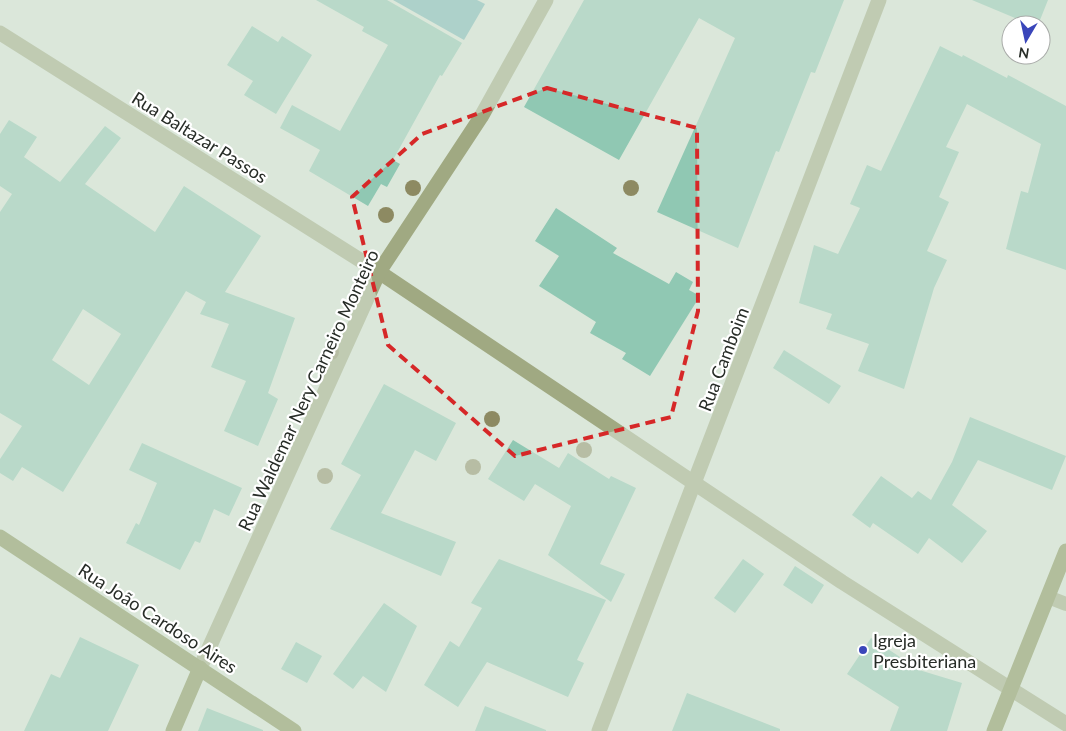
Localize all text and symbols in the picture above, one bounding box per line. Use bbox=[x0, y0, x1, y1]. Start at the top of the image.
north arrow bbox=[1001, 15, 1051, 65]
text: N bbox=[1017, 44, 1031, 63]
street label: Rua Baltazar Passos bbox=[128, 86, 272, 188]
street label: Rua Waldemar Nery Carneiro Monteiro bbox=[233, 246, 383, 534]
street label: Rua Camboim bbox=[693, 304, 753, 414]
street label: Rua João Cardoso Aires bbox=[75, 558, 242, 678]
place label: Igreja Presbiteriana bbox=[873, 629, 976, 672]
marker: Igreja Presbiteriana bbox=[857, 644, 869, 656]

